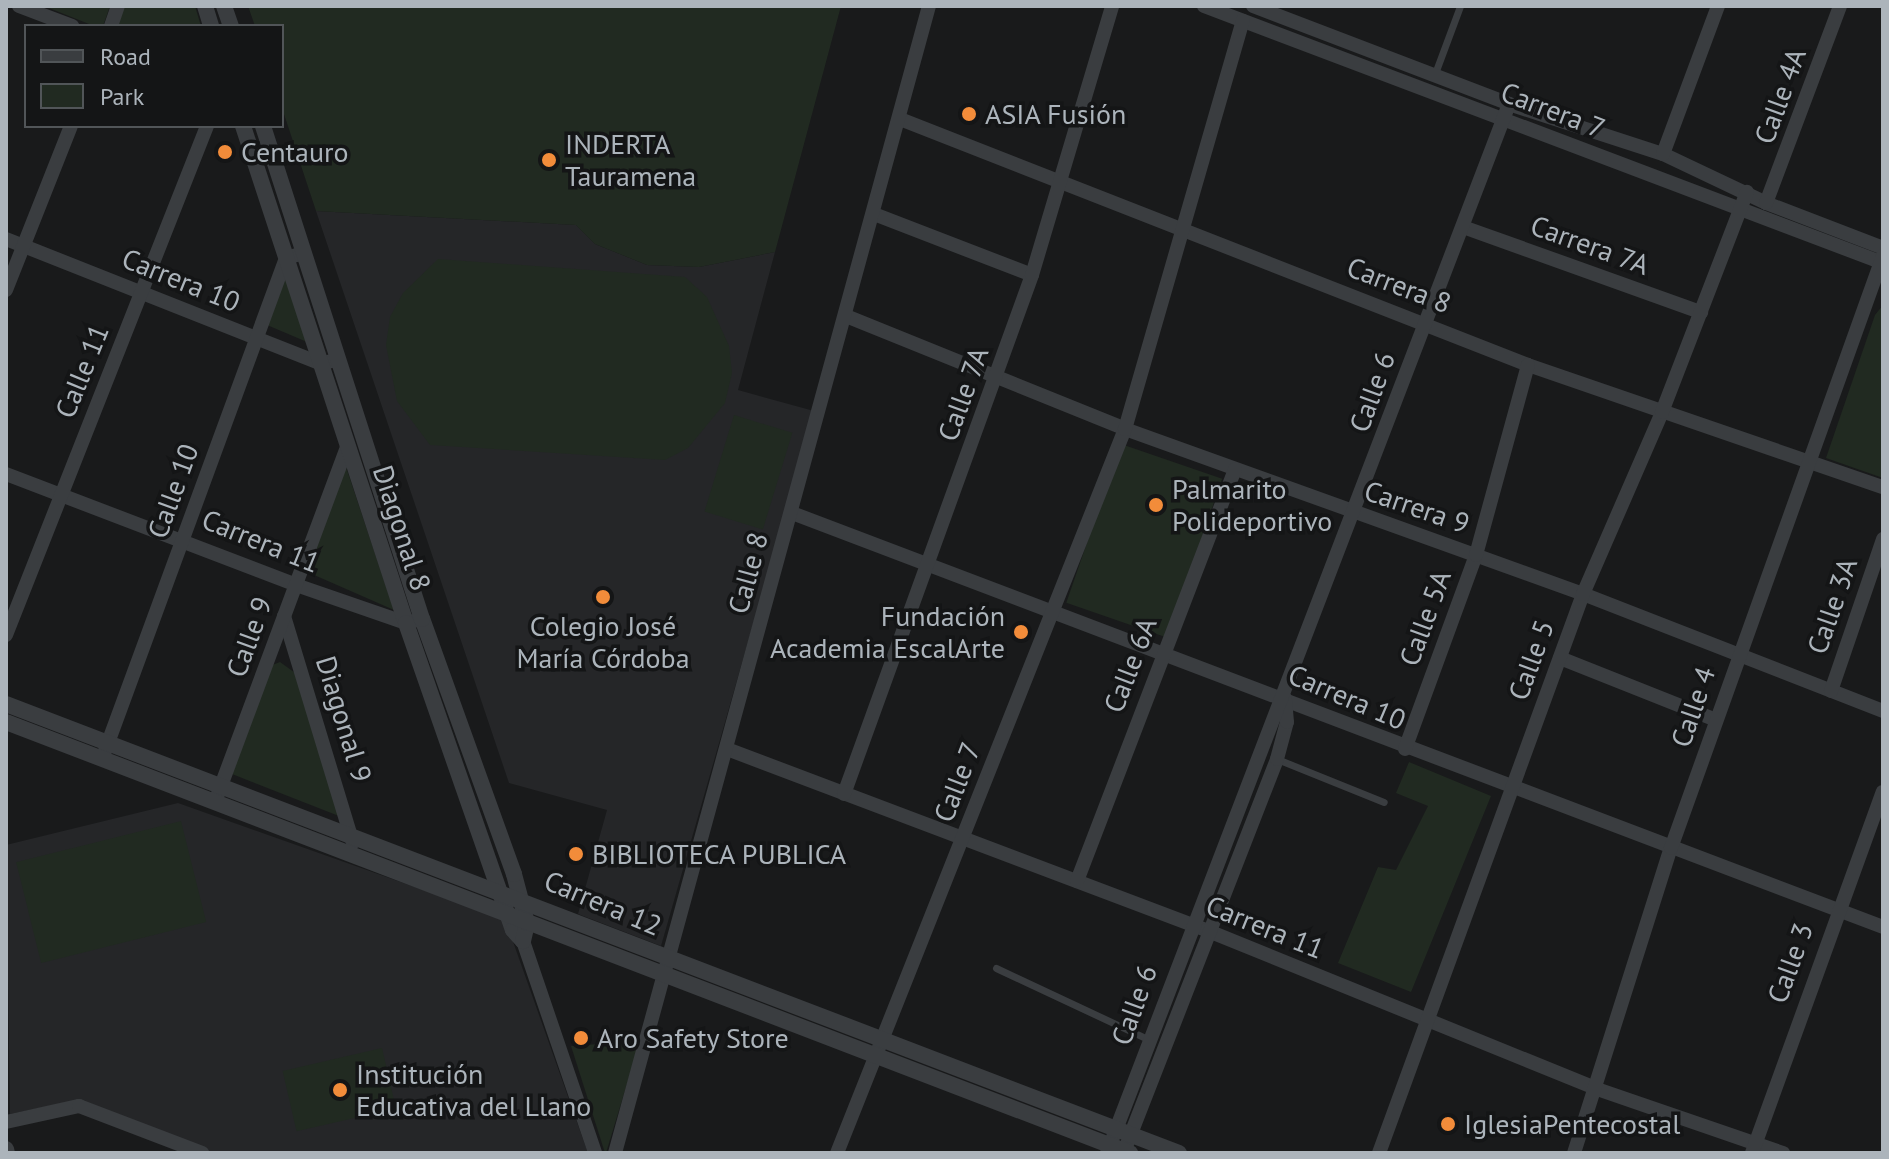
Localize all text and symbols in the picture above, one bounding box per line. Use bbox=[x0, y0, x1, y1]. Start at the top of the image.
legend bbox=[24, 24, 284, 128]
text: Road bbox=[100, 41, 151, 72]
street label: Calle 4A bbox=[1747, 44, 1813, 148]
street label: Carrera 7 bbox=[1496, 75, 1610, 145]
text: Park bbox=[100, 81, 144, 112]
place label: ASIA Fusión bbox=[985, 97, 1127, 131]
marker: ASIA Fusión bbox=[960, 105, 978, 123]
place label: INDERTA Tauramena bbox=[565, 127, 696, 193]
place label: Centauro bbox=[241, 135, 349, 169]
marker: Centauro bbox=[216, 143, 234, 161]
marker: INDERTA Tauramena bbox=[540, 151, 558, 169]
street label: Carrera 7A bbox=[1526, 208, 1654, 282]
street label: Carrera 10 bbox=[117, 241, 245, 319]
street label: Carrera 8 bbox=[1342, 250, 1456, 320]
street label: Calle 11 bbox=[48, 319, 116, 423]
street label: Calle 7A bbox=[931, 342, 995, 446]
street label: Calle 6 bbox=[1342, 347, 1402, 437]
street label: Calle 10 bbox=[140, 439, 206, 543]
street label: Diagonal 8 bbox=[366, 461, 438, 595]
place label: Palmarito Polideportivo bbox=[1172, 472, 1332, 538]
street label: Carrera 9 bbox=[1360, 473, 1474, 541]
marker: Palmarito Polideportivo bbox=[1147, 496, 1165, 514]
street label: Carrera 11 bbox=[197, 502, 325, 580]
street label: Calle 8 bbox=[721, 529, 775, 617]
street label: Calle 3A bbox=[1800, 554, 1864, 658]
street label: Calle 5A bbox=[1392, 566, 1458, 670]
marker: Colegio José María Córdoba bbox=[594, 588, 612, 606]
street label: Calle 9 bbox=[219, 592, 279, 682]
place label: Fundación Academia EscalArte bbox=[770, 599, 1005, 665]
place label: Colegio José María Córdoba bbox=[516, 609, 690, 675]
street label: Calle 6A bbox=[1097, 613, 1163, 717]
street label: Calle 5 bbox=[1501, 615, 1561, 705]
marker: Fundación Academia EscalArte bbox=[1012, 623, 1030, 641]
street label: Diagonal 9 bbox=[309, 652, 379, 786]
street label: Carrera 10 bbox=[1283, 657, 1411, 737]
street label: Calle 4 bbox=[1664, 662, 1722, 752]
street label: Calle 7 bbox=[926, 737, 988, 827]
place label: BIBLIOTECA PUBLICA bbox=[592, 837, 847, 871]
marker: BIBLIOTECA PUBLICA bbox=[567, 845, 585, 863]
street label: Carrera 12 bbox=[539, 863, 667, 943]
street label: Carrera 11 bbox=[1201, 888, 1329, 966]
street label: Calle 3 bbox=[1760, 918, 1820, 1008]
street label: Calle 6 bbox=[1104, 960, 1164, 1050]
place label: Aro Safety Store bbox=[597, 1021, 790, 1055]
marker: Aro Safety Store bbox=[572, 1029, 590, 1047]
place label: Institución Educativa del Llano bbox=[356, 1057, 591, 1123]
marker: Institución Educativa del Llano bbox=[331, 1081, 349, 1099]
place label: IglesiaPentecostal bbox=[1464, 1107, 1680, 1141]
marker: IglesiaPentecostal bbox=[1439, 1115, 1457, 1133]

